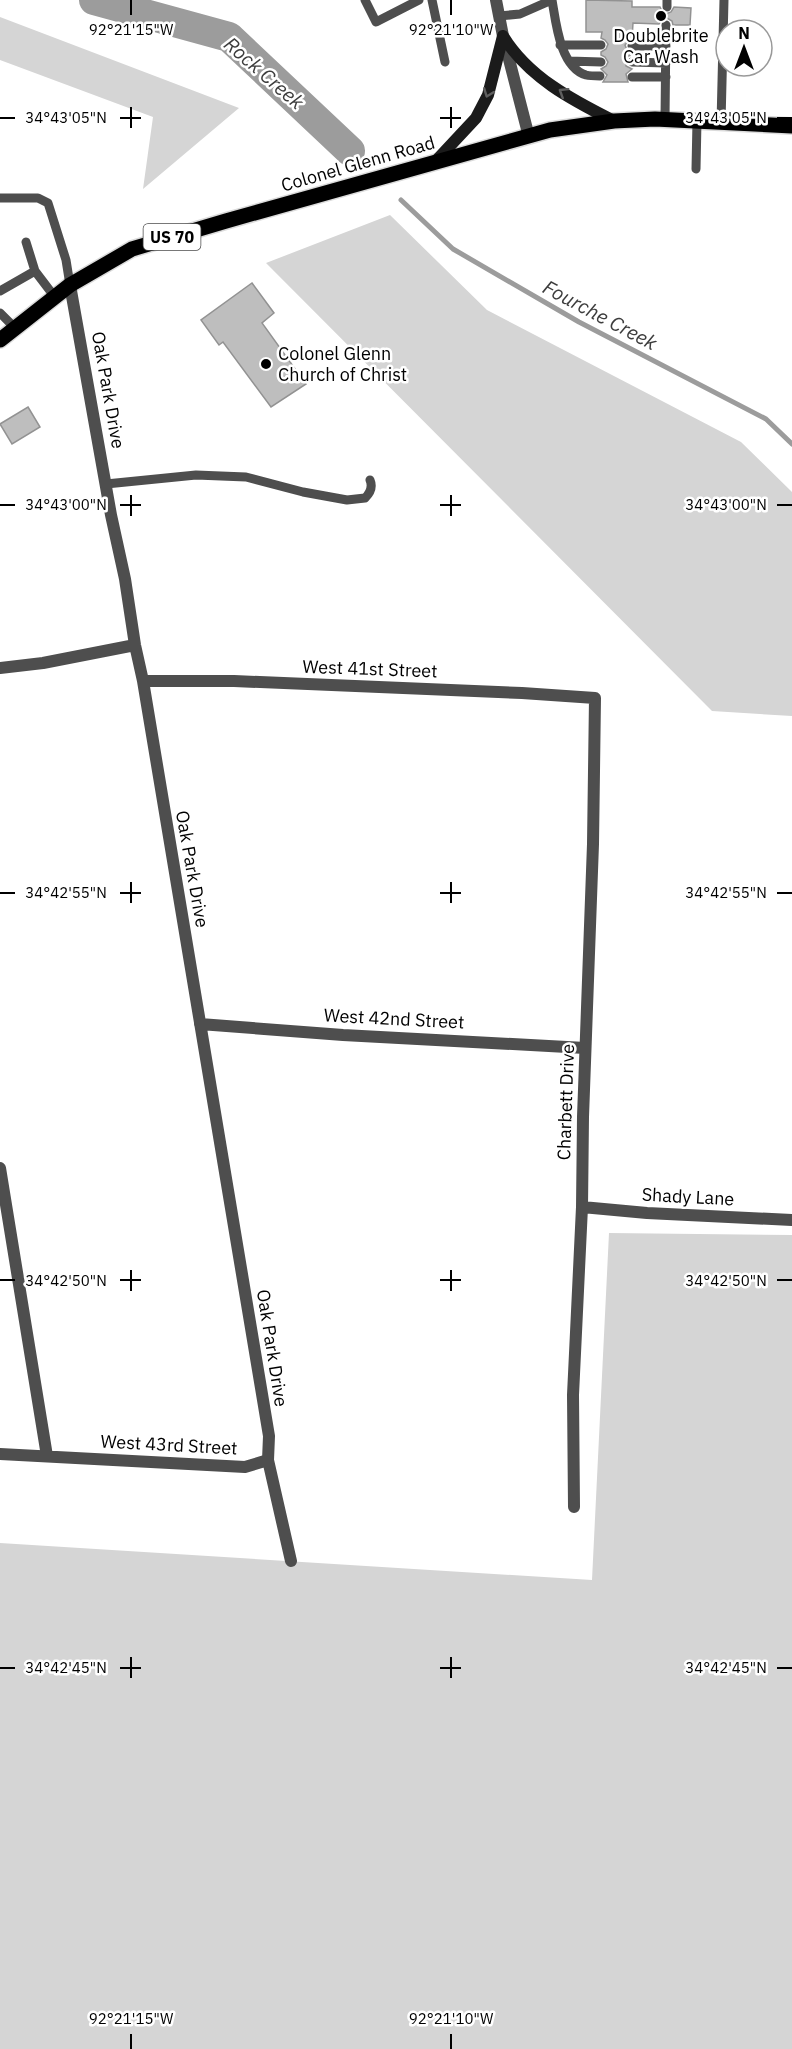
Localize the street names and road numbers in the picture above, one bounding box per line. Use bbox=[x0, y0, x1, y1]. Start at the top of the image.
street label: Colonel Glenn Road bbox=[278, 131, 437, 196]
road number: US 70 bbox=[144, 224, 201, 250]
street label: Oak Park Drive bbox=[87, 330, 130, 450]
street label: West 41st Street bbox=[302, 655, 438, 682]
street label: Oak Park Drive bbox=[171, 809, 214, 929]
street label: West 42nd Street bbox=[323, 1003, 465, 1034]
street label: Charbett Drive bbox=[552, 1043, 579, 1161]
street label: Shady Lane bbox=[641, 1183, 735, 1210]
street label: Oak Park Drive bbox=[252, 1288, 293, 1408]
street label: West 43rd Street bbox=[100, 1429, 238, 1460]

